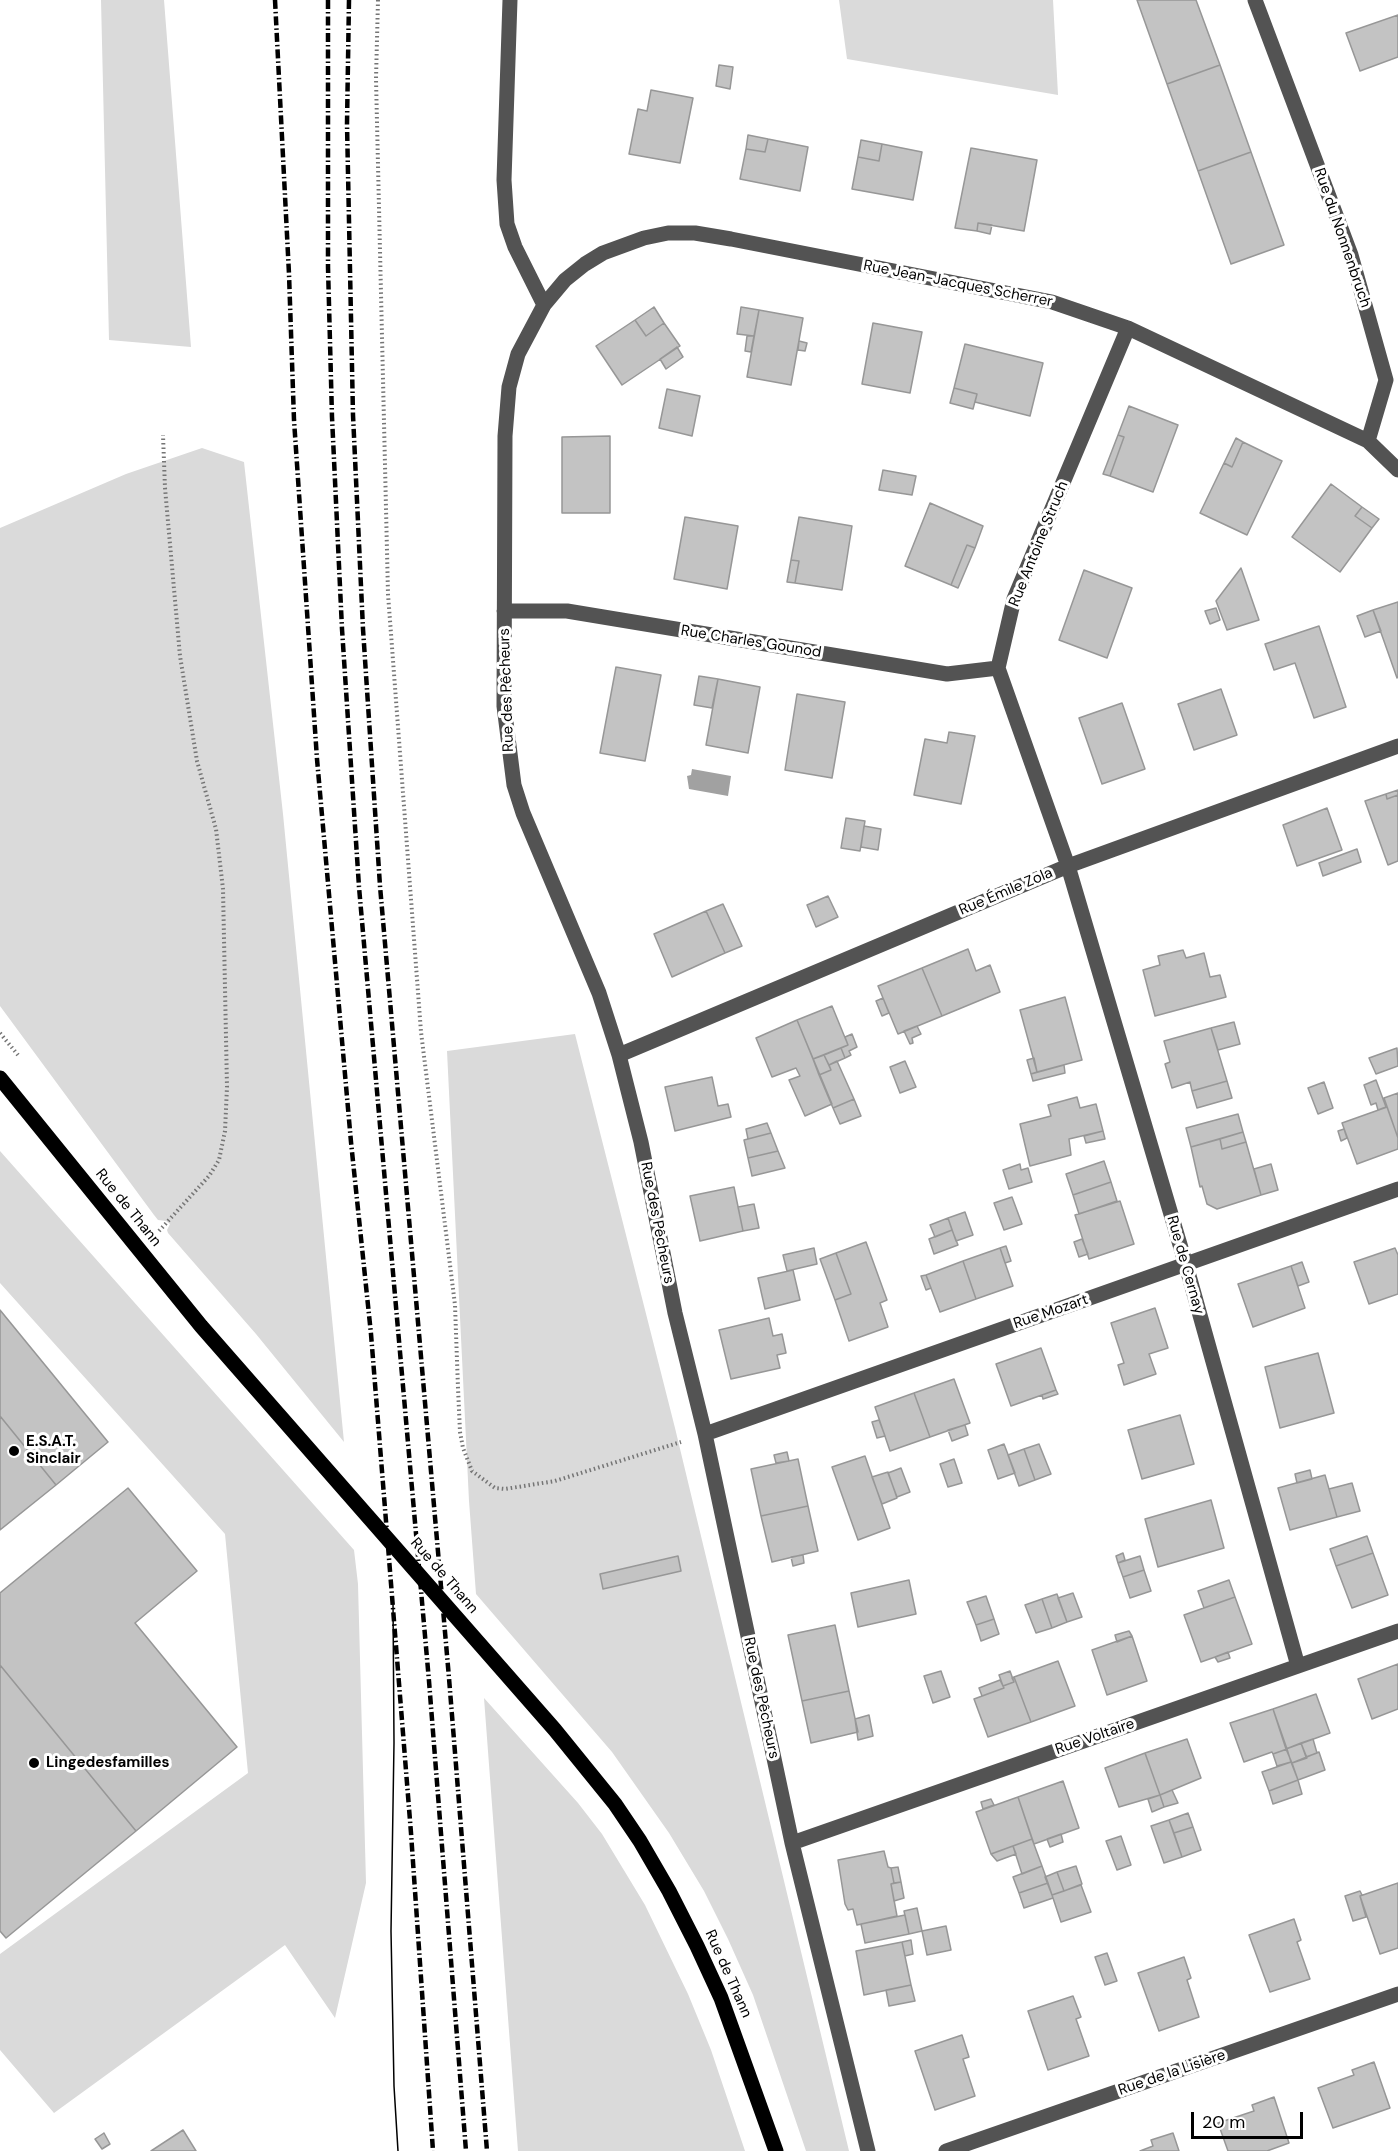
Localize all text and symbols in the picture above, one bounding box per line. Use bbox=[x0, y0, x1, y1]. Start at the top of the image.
street label: Rue du Nonnenbruch bbox=[1310, 166, 1374, 310]
street label: Rue Jean-Jacques Scherrer bbox=[862, 257, 1054, 311]
street label: Rue Antoine Struch bbox=[1006, 479, 1072, 609]
street label: Rue Charles Gounod bbox=[679, 622, 823, 662]
street label: Rue des Pêcheurs bbox=[496, 628, 518, 752]
street label: Rue Émile Zola bbox=[957, 864, 1055, 920]
street label: Rue des Pêcheurs bbox=[636, 1161, 678, 1285]
street label: Rue de Thann bbox=[91, 1166, 165, 1250]
street label: Rue de Cernay bbox=[1162, 1214, 1208, 1316]
street label: Rue Mozart bbox=[1011, 1291, 1091, 1333]
place label: E.S.A.T. Sinclair bbox=[26, 1433, 81, 1468]
marker: E.S.A.T. Sinclair bbox=[7, 1444, 21, 1458]
street label: Rue de Thann bbox=[406, 1534, 482, 1618]
street label: Rue des Pêcheurs bbox=[739, 1636, 783, 1760]
street label: Rue Voltaire bbox=[1053, 1715, 1137, 1759]
place label: Lingedesfamilles bbox=[46, 1754, 170, 1772]
marker: Lingedesfamilles bbox=[27, 1756, 41, 1770]
street label: Rue de Thann bbox=[701, 1927, 755, 2021]
street label: Rue de la Lisière bbox=[1116, 2046, 1228, 2100]
scale bar bbox=[1194, 2100, 1306, 2138]
text: 20 m bbox=[1202, 2110, 1245, 2134]

